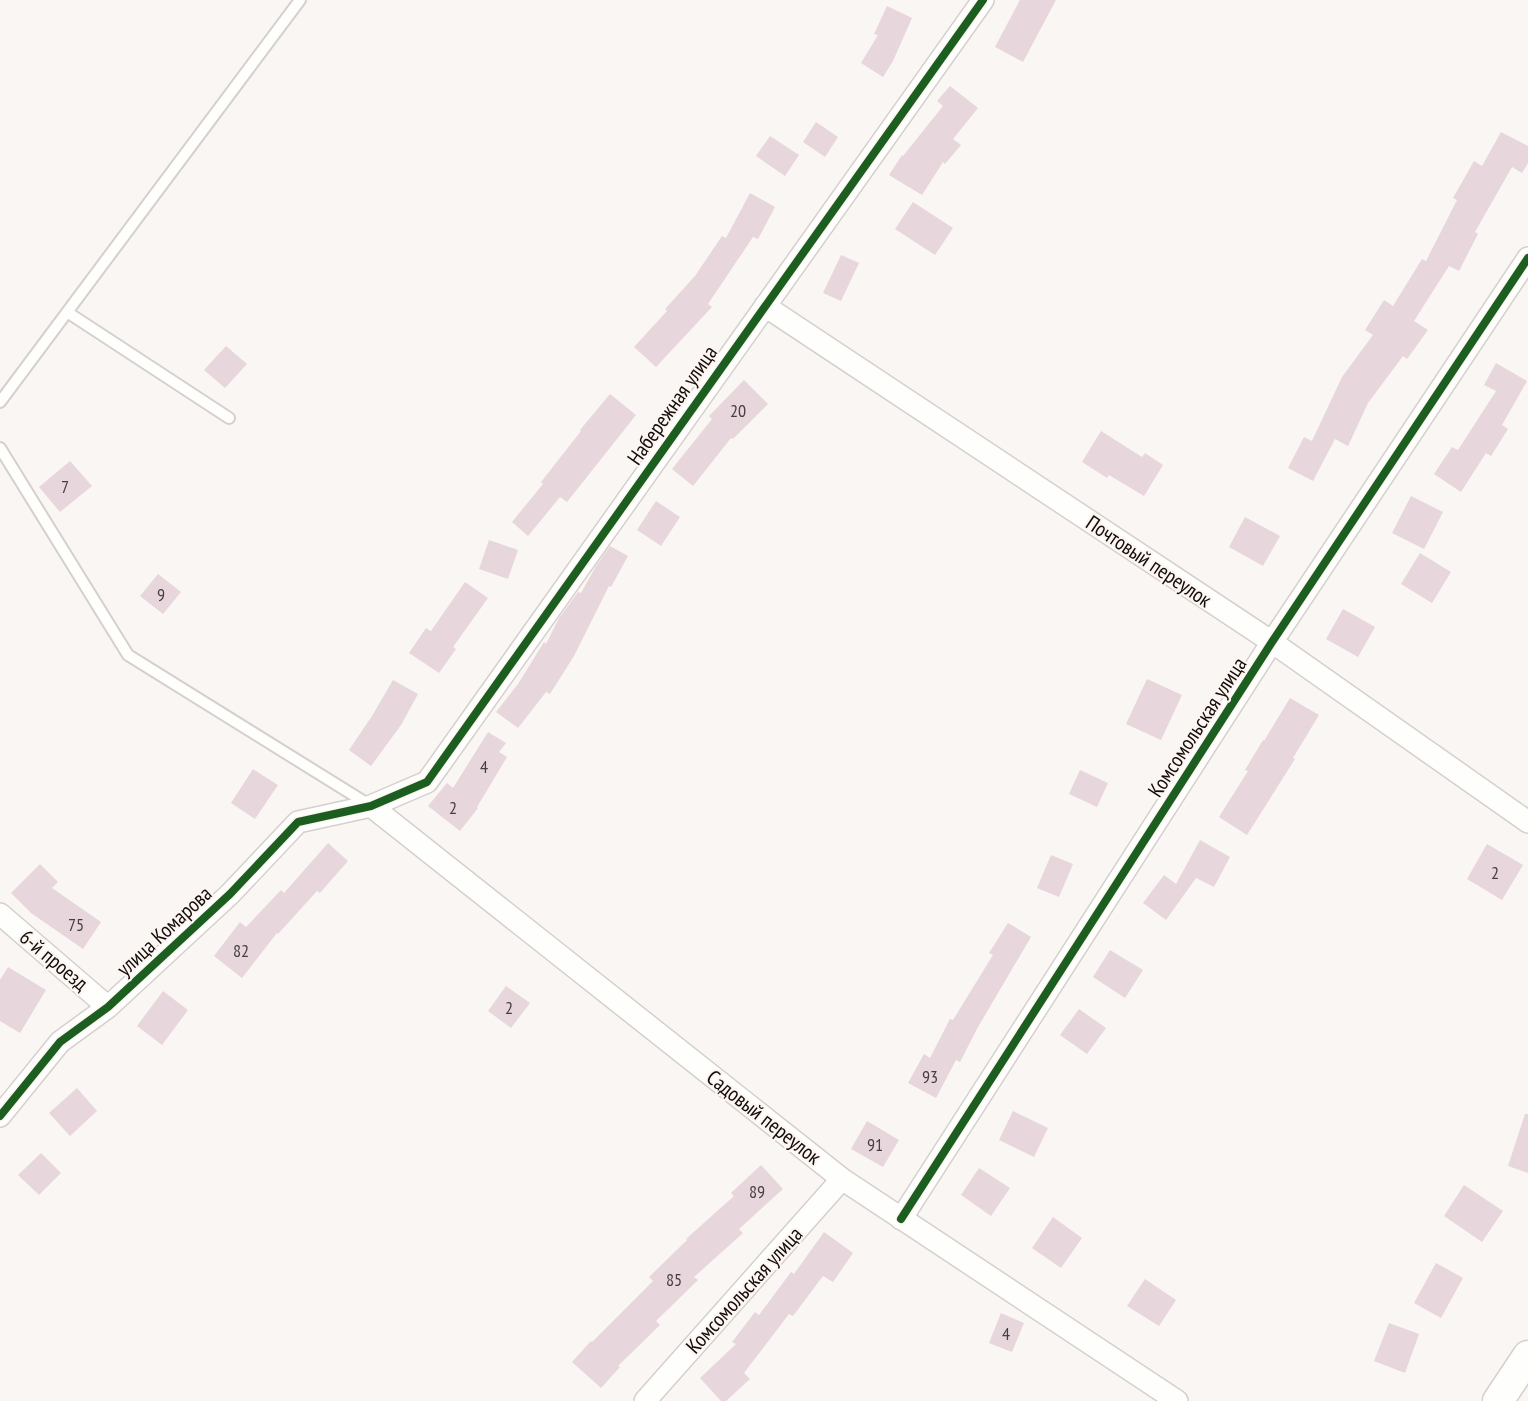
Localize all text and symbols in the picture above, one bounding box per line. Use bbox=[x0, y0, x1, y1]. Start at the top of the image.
street label: Набережная улица bbox=[621, 340, 723, 470]
house number: 20 bbox=[730, 399, 746, 422]
house number: 7 bbox=[61, 475, 69, 498]
street label: Почтовый переулок bbox=[1081, 509, 1217, 613]
house number: 9 bbox=[157, 583, 165, 606]
street label: Комсомольская улица bbox=[1142, 652, 1252, 802]
house number: 4 bbox=[480, 755, 488, 778]
house number: 2 bbox=[449, 796, 457, 819]
house number: 2 bbox=[1491, 861, 1499, 884]
street label: улица Комарова bbox=[111, 880, 217, 982]
house number: 75 bbox=[68, 913, 84, 936]
street label: 6-й проезд bbox=[14, 923, 94, 997]
house number: 82 bbox=[233, 939, 249, 962]
house number: 2 bbox=[505, 996, 513, 1019]
street label: Садовый переулок bbox=[701, 1064, 827, 1170]
house number: 93 bbox=[922, 1065, 938, 1088]
house number: 91 bbox=[867, 1133, 883, 1156]
house number: 89 bbox=[749, 1180, 765, 1203]
street label: Комсомольская улица bbox=[680, 1221, 808, 1359]
house number: 85 bbox=[666, 1268, 682, 1291]
house number: 4 bbox=[1002, 1322, 1010, 1345]

